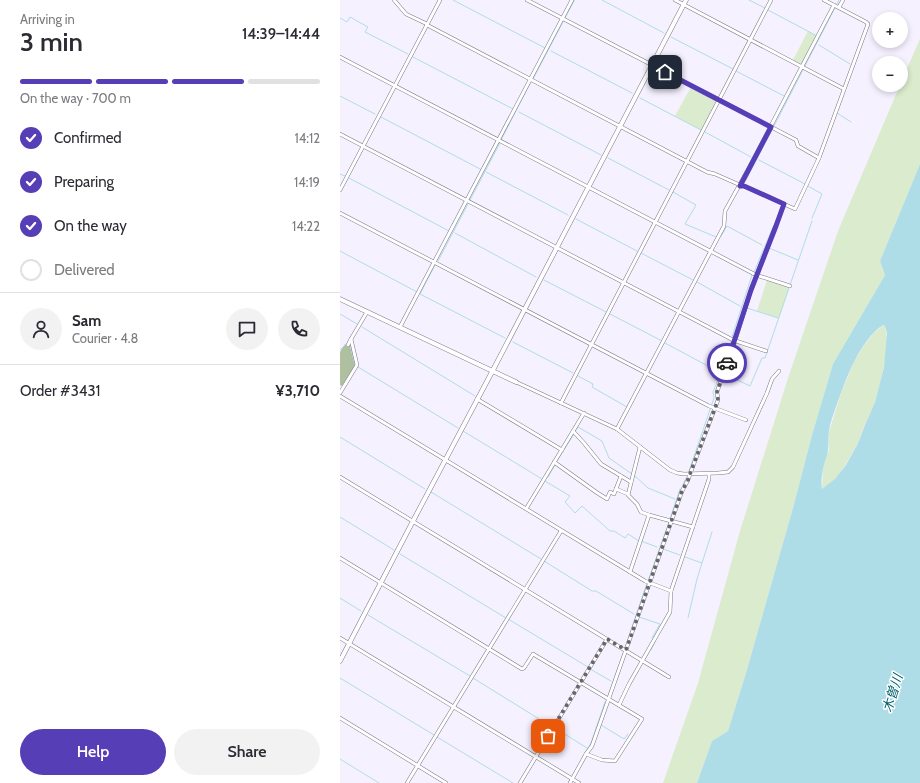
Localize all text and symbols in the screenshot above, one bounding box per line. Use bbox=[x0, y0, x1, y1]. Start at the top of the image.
text: Arriving in bbox=[20, 11, 75, 27]
map controls bbox=[872, 12, 908, 92]
button: + bbox=[872, 12, 908, 48]
text: 14:39–14:44 bbox=[242, 25, 320, 43]
text: 3 min bbox=[20, 26, 83, 58]
pin bbox=[648, 55, 682, 89]
button: − bbox=[872, 56, 908, 92]
icon: home bbox=[654, 61, 676, 83]
text: On the way · 700 m bbox=[20, 90, 131, 106]
icon: check bbox=[20, 127, 42, 149]
text: Confirmed bbox=[54, 129, 122, 147]
text: 14:12 bbox=[294, 130, 320, 146]
icon: check bbox=[20, 171, 42, 193]
text: Preparing bbox=[54, 173, 114, 191]
text: 14:19 bbox=[294, 174, 320, 190]
icon: check bbox=[20, 215, 42, 237]
text: On the way bbox=[54, 217, 127, 235]
text: 14:22 bbox=[292, 218, 320, 234]
text: Delivered bbox=[54, 261, 115, 279]
button: person bbox=[20, 308, 62, 350]
button: chat bbox=[226, 308, 268, 350]
button: phone bbox=[278, 308, 320, 350]
text: Sam bbox=[72, 312, 101, 330]
text: Courier · 4.8 bbox=[72, 330, 138, 346]
courier bbox=[707, 343, 747, 383]
icon: car bbox=[716, 352, 738, 374]
text: Order #3431 bbox=[20, 382, 100, 400]
text: ¥3,710 bbox=[276, 382, 320, 400]
water label: 木曽川 bbox=[879, 670, 906, 714]
pin bbox=[531, 719, 565, 753]
icon: bag bbox=[537, 725, 559, 747]
button: Help bbox=[20, 729, 166, 775]
button: Share bbox=[174, 729, 320, 775]

